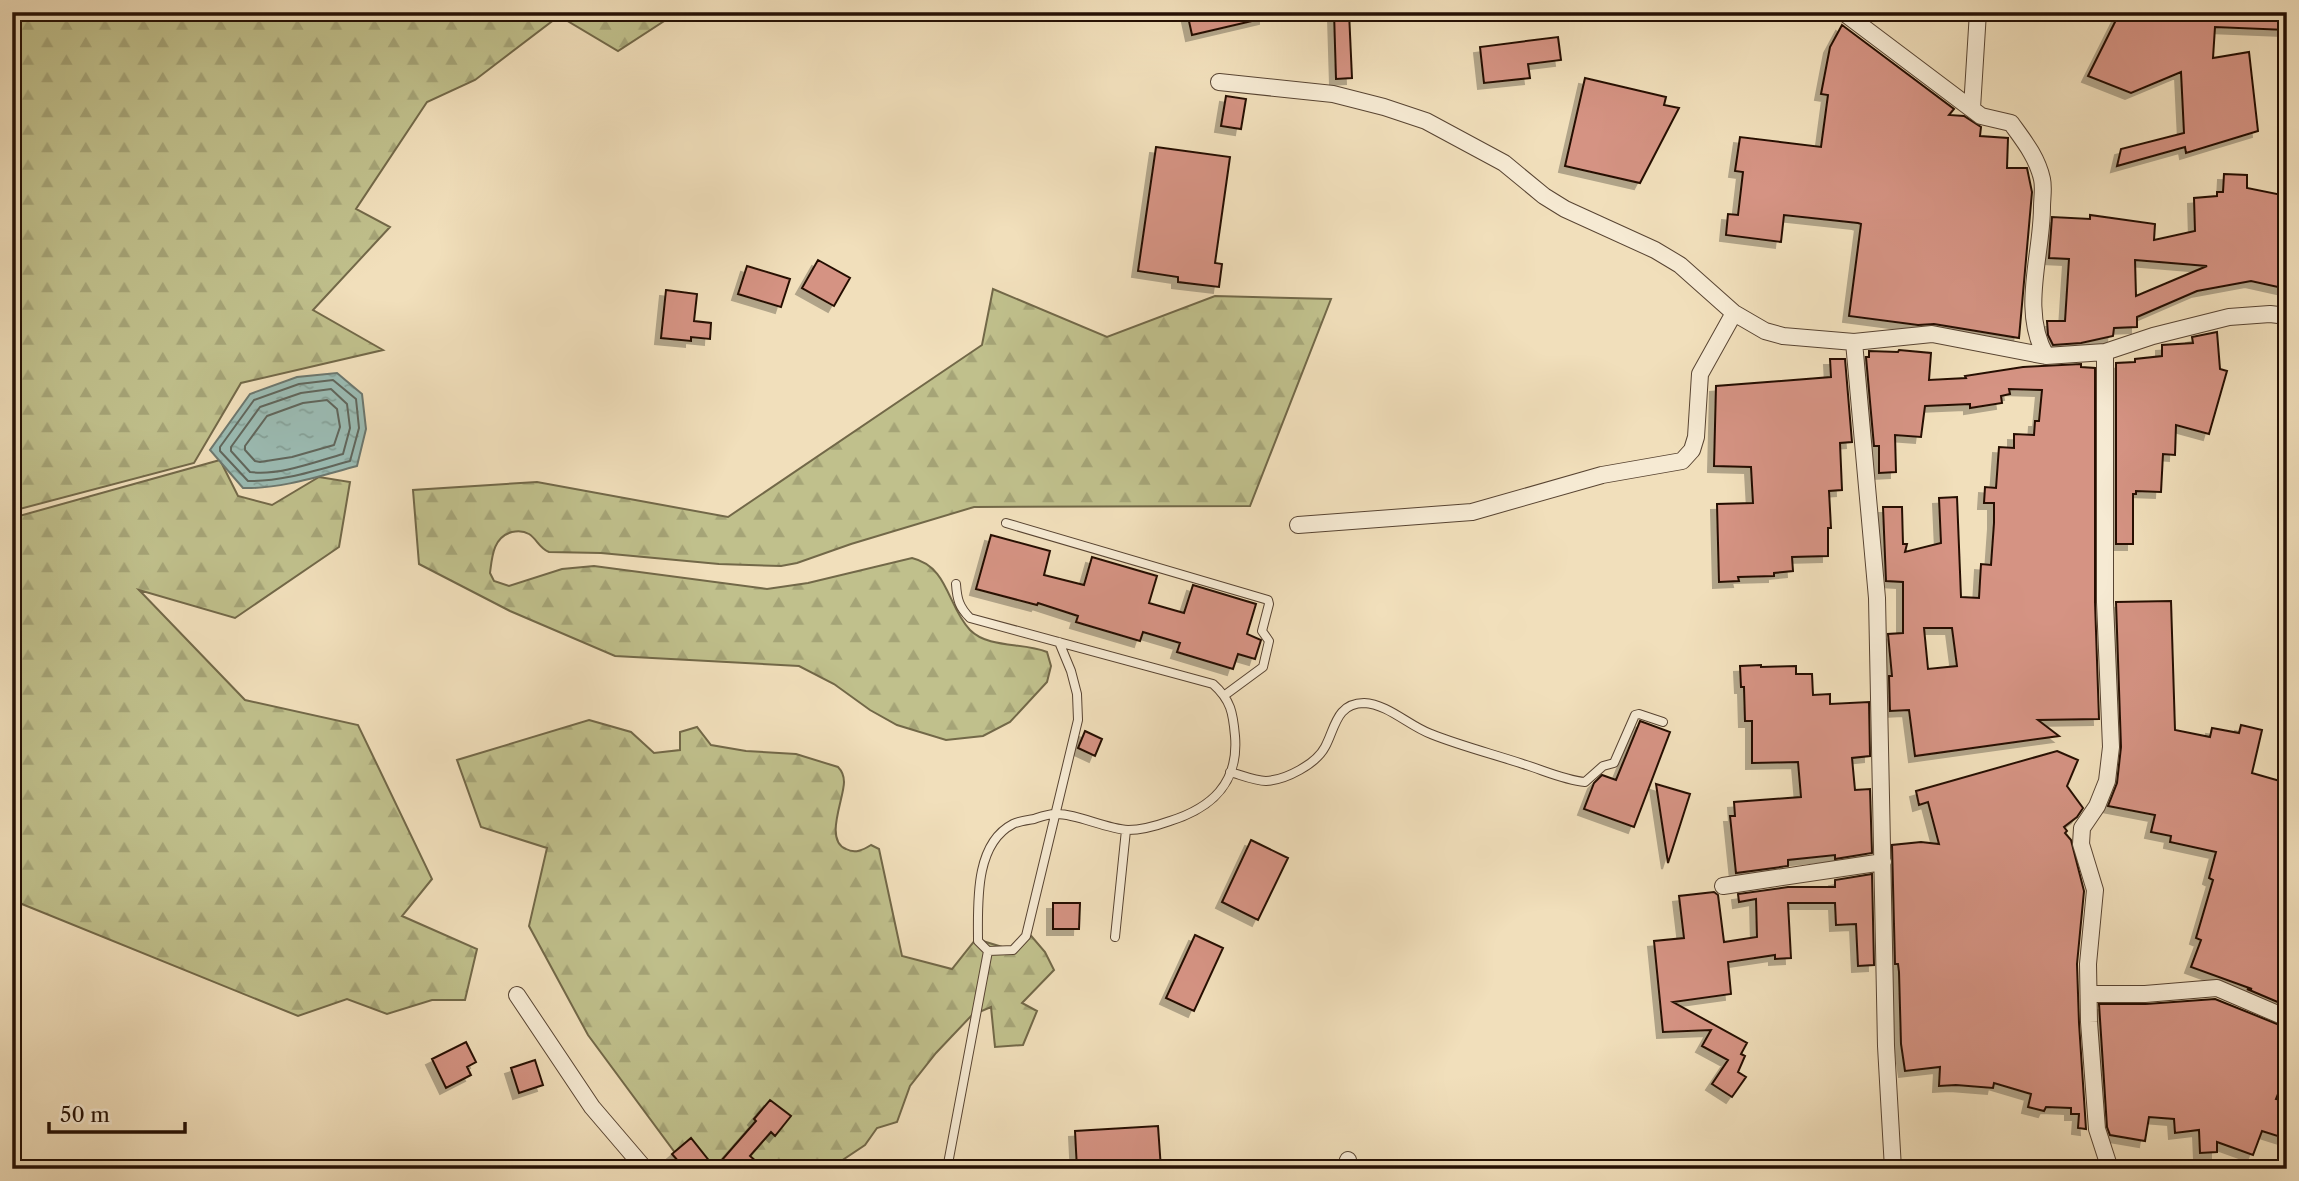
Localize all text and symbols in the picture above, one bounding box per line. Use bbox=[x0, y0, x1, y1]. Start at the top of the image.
scale bar bbox=[49, 1090, 186, 1134]
text: 50 m bbox=[60, 1102, 110, 1127]

